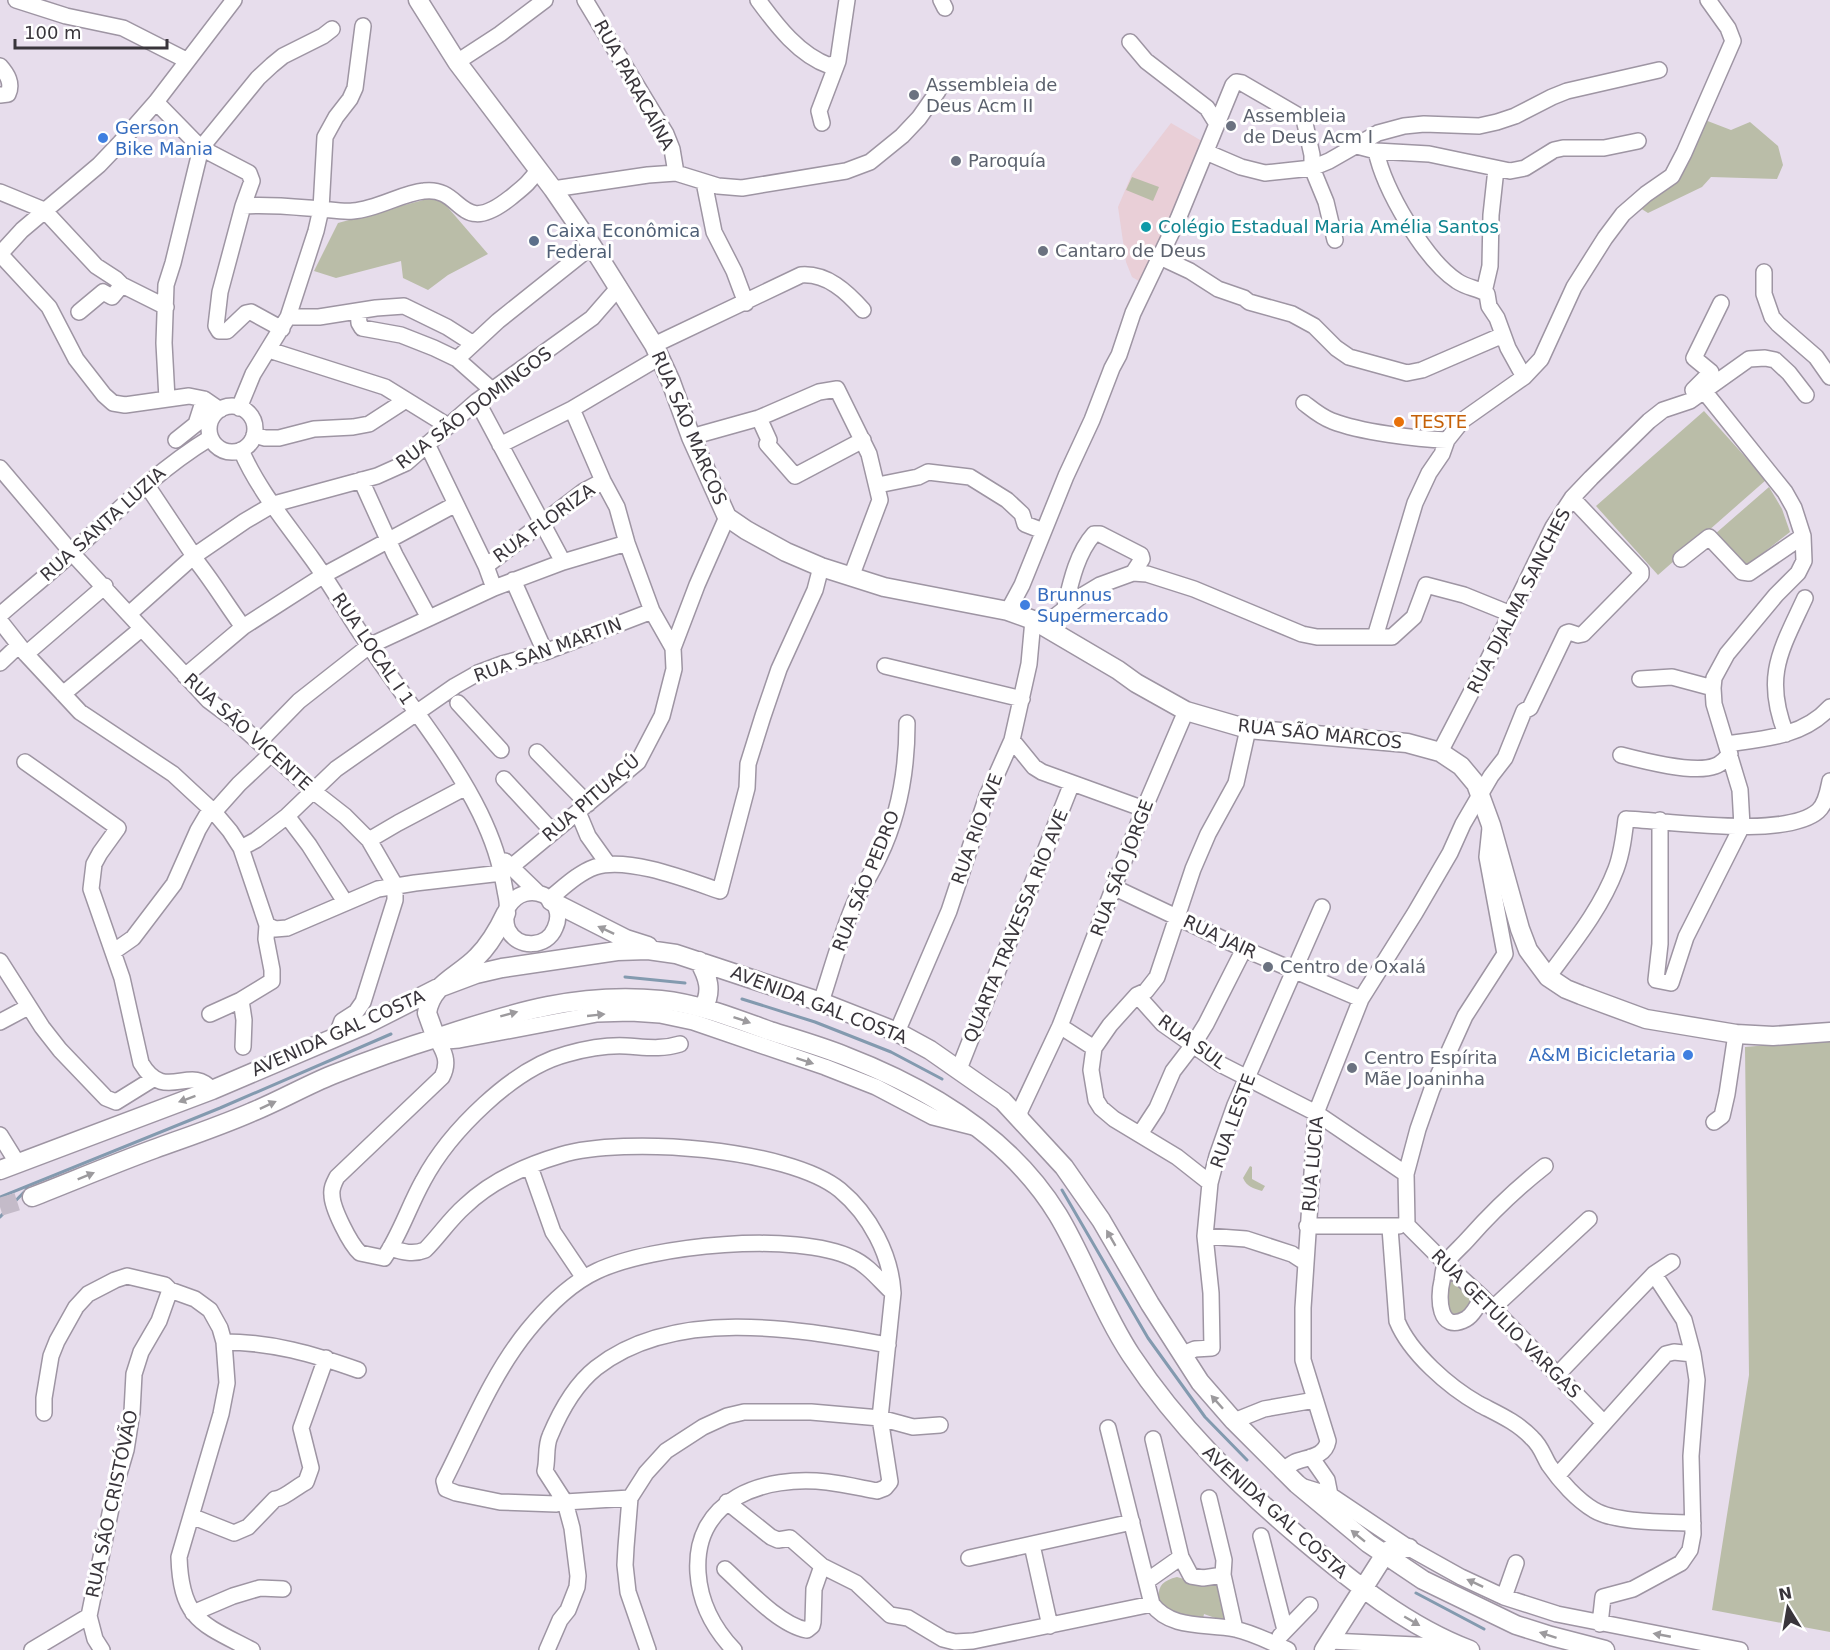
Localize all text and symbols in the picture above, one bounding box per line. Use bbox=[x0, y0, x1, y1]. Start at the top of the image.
scale bar bbox=[15, 12, 166, 50]
street label: RUA PARACAÍNA bbox=[590, 16, 679, 154]
text: 100 m bbox=[24, 22, 82, 43]
place label: Assembleia de Deus Acm II bbox=[926, 74, 1057, 116]
marker: Assembleia de Deus Acm II bbox=[907, 88, 921, 102]
place label: Assembleia de Deus Acm I bbox=[1243, 105, 1373, 147]
place label: Gerson Bike Mania bbox=[115, 117, 213, 159]
marker: Assembleia de Deus Acm I bbox=[1224, 119, 1238, 133]
marker: Gerson Bike Mania bbox=[96, 131, 110, 145]
place label: Paroquía bbox=[968, 150, 1046, 171]
marker: Paroquía bbox=[949, 154, 963, 168]
place label: Colégio Estadual Maria Amélia Santos bbox=[1158, 216, 1499, 237]
place label: Caixa Econômica Federal bbox=[546, 220, 700, 262]
marker: Colégio Estadual Maria Amélia Santos bbox=[1139, 220, 1153, 234]
marker: Caixa Econômica Federal bbox=[527, 234, 541, 248]
place label: Cantaro de Deus bbox=[1055, 240, 1206, 261]
marker: Cantaro de Deus bbox=[1036, 244, 1050, 258]
street label: RUA SÃO DOMINGOS bbox=[392, 342, 556, 473]
street label: RUA SÃO MARCOS bbox=[648, 348, 731, 508]
place label: TESTE bbox=[1410, 411, 1467, 432]
marker: TESTE bbox=[1392, 415, 1406, 429]
street label: RUA SANTA LUZIA bbox=[36, 462, 170, 585]
street label: RUA FLORIZA bbox=[489, 478, 599, 566]
street label: RUA DJALMA SANCHES bbox=[1463, 505, 1574, 697]
place label: Brunnus Supermercado bbox=[1037, 584, 1168, 626]
street label: RUA LOCAL I 1 bbox=[328, 589, 419, 709]
marker: Brunnus Supermercado bbox=[1018, 598, 1032, 612]
street label: RUA SAN MARTIN bbox=[471, 613, 625, 686]
street label: RUA SÃO VICENTE bbox=[180, 669, 317, 795]
street label: RUA SÃO MARCOS bbox=[1237, 714, 1403, 753]
street label: RUA PITUAÇÚ bbox=[538, 750, 644, 846]
street label: RUA RIO AVE bbox=[947, 771, 1006, 887]
street label: RUA SÃO JORGE bbox=[1086, 797, 1157, 939]
street label: QUARTA TRAVESSA RIO AVE bbox=[959, 806, 1072, 1046]
street label: RUA SÃO PEDRO bbox=[828, 807, 903, 954]
street label: RUA JAIR bbox=[1180, 910, 1260, 963]
one-way arrow bbox=[598, 925, 615, 934]
place label: Centro de Oxalá bbox=[1280, 956, 1426, 977]
marker: Centro de Oxalá bbox=[1261, 960, 1275, 974]
street label: AVENIDA GAL COSTA bbox=[728, 961, 911, 1048]
street label: AVENIDA GAL COSTA bbox=[248, 985, 428, 1080]
one-way arrow bbox=[500, 1009, 518, 1018]
one-way arrow bbox=[587, 1010, 606, 1020]
street label: RUA SUL bbox=[1154, 1010, 1230, 1073]
one-way arrow bbox=[733, 1016, 751, 1026]
place label: A&M Bicicletaria bbox=[1529, 1044, 1676, 1065]
place label: Centro Espírita Mãe Joaninha bbox=[1364, 1047, 1498, 1089]
marker: A&M Bicicletaria bbox=[1681, 1048, 1695, 1062]
one-way arrow bbox=[796, 1057, 814, 1066]
marker: Centro Espírita Mãe Joaninha bbox=[1345, 1061, 1359, 1075]
street label: RUA LESTE bbox=[1206, 1071, 1259, 1171]
one-way arrow bbox=[178, 1094, 196, 1104]
one-way arrow bbox=[260, 1100, 277, 1109]
street label: RUA LUCIA bbox=[1298, 1114, 1327, 1213]
one-way arrow bbox=[78, 1170, 96, 1180]
one-way arrow bbox=[1106, 1230, 1117, 1246]
street label: RUA GETÚLIO VARGAS bbox=[1427, 1245, 1585, 1403]
one-way arrow bbox=[1211, 1395, 1224, 1410]
street label: RUA SÃO CRISTÓVÃO bbox=[81, 1408, 142, 1600]
street label: AVENIDA GAL COSTA bbox=[1199, 1441, 1352, 1583]
one-way arrow bbox=[1350, 1529, 1366, 1542]
one-way arrow bbox=[1465, 1578, 1483, 1588]
north arrow bbox=[1758, 1578, 1818, 1638]
text: N bbox=[1777, 1583, 1794, 1604]
one-way arrow bbox=[1403, 1615, 1420, 1625]
one-way arrow bbox=[1539, 1630, 1557, 1639]
one-way arrow bbox=[1652, 1630, 1671, 1639]

